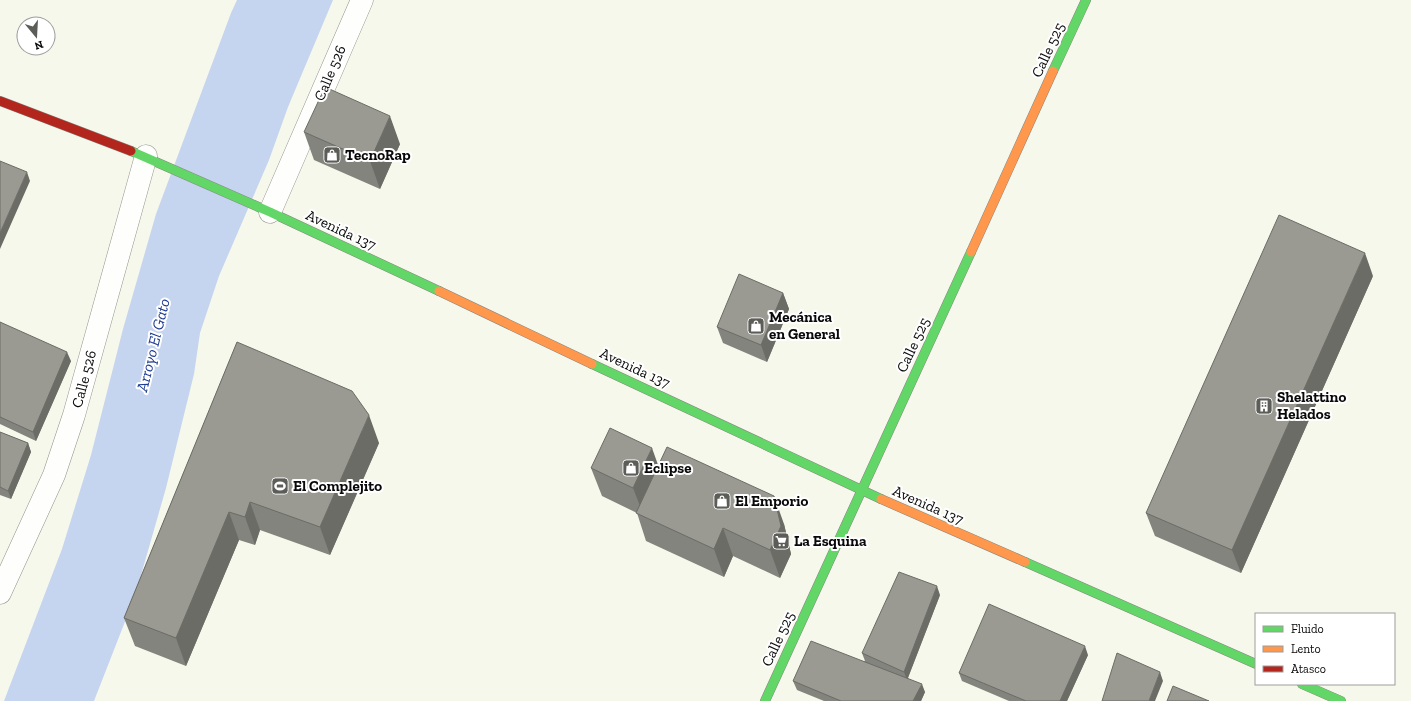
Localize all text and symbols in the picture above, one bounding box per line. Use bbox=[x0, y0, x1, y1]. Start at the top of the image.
north arrow bbox=[16, 16, 56, 56]
street label: Calle 525 bbox=[1027, 19, 1069, 80]
text: N bbox=[32, 38, 45, 53]
street label: Calle 526 bbox=[310, 42, 350, 104]
shop icon: TecnoRap bbox=[322, 145, 342, 165]
place label: TecnoRap bbox=[345, 146, 411, 164]
street label: Avenida 137 bbox=[303, 206, 379, 254]
water label: Arroyo El Gato bbox=[132, 296, 174, 395]
place label: Mecánica en General bbox=[769, 308, 840, 343]
street label: Calle 525 bbox=[892, 314, 934, 375]
shop icon: Mecánica en General bbox=[746, 316, 766, 336]
street label: Avenida 137 bbox=[597, 344, 673, 392]
street label: Calle 526 bbox=[68, 348, 100, 410]
place label: Shelattino Helados bbox=[1277, 388, 1347, 423]
building icon: Shelattino Helados bbox=[1254, 396, 1274, 416]
shop icon: Eclipse bbox=[621, 458, 641, 478]
place label: Eclipse bbox=[644, 459, 691, 477]
sports icon: El Complejito bbox=[270, 476, 290, 496]
place label: El Complejito bbox=[293, 477, 382, 495]
street label: Avenida 137 bbox=[890, 481, 966, 529]
shop icon: El Emporio bbox=[712, 491, 732, 511]
place label: El Emporio bbox=[735, 492, 809, 510]
supermarket icon: La Esquina bbox=[771, 531, 791, 551]
place label: La Esquina bbox=[794, 532, 867, 550]
street label: Calle 525 bbox=[757, 608, 799, 669]
legend bbox=[1255, 613, 1395, 685]
text: Fluido bbox=[1291, 622, 1324, 636]
text: Lento bbox=[1291, 642, 1321, 656]
text: Atasco bbox=[1291, 662, 1326, 676]

